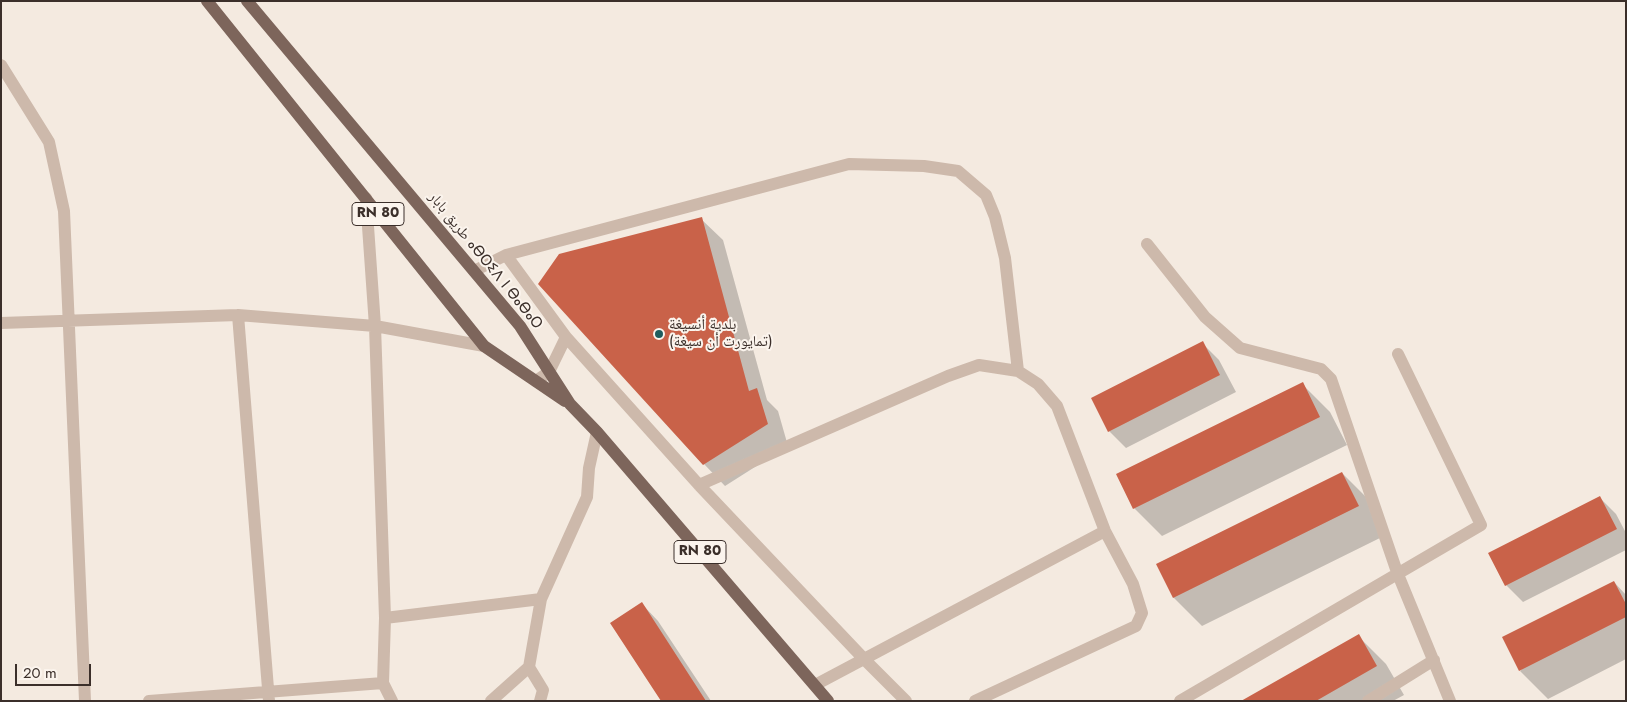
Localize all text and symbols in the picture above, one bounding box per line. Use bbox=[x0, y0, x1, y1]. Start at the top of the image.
street label: طريق بابار ⴰⴱⵔⵉⴷ ⵏ ⴱⴰⴱⴰⵔ bbox=[424, 189, 546, 333]
road number: RN 80 bbox=[352, 202, 404, 225]
place label: بلدية أنسيغة (تمايورت أن سيغة) bbox=[669, 316, 773, 351]
marker: بلدية أنسيغة (تمايورت أن سيغة) bbox=[653, 328, 665, 340]
road number: RN 80 bbox=[674, 540, 726, 564]
scale bar bbox=[18, 654, 94, 686]
text: 20 m bbox=[23, 662, 57, 684]

